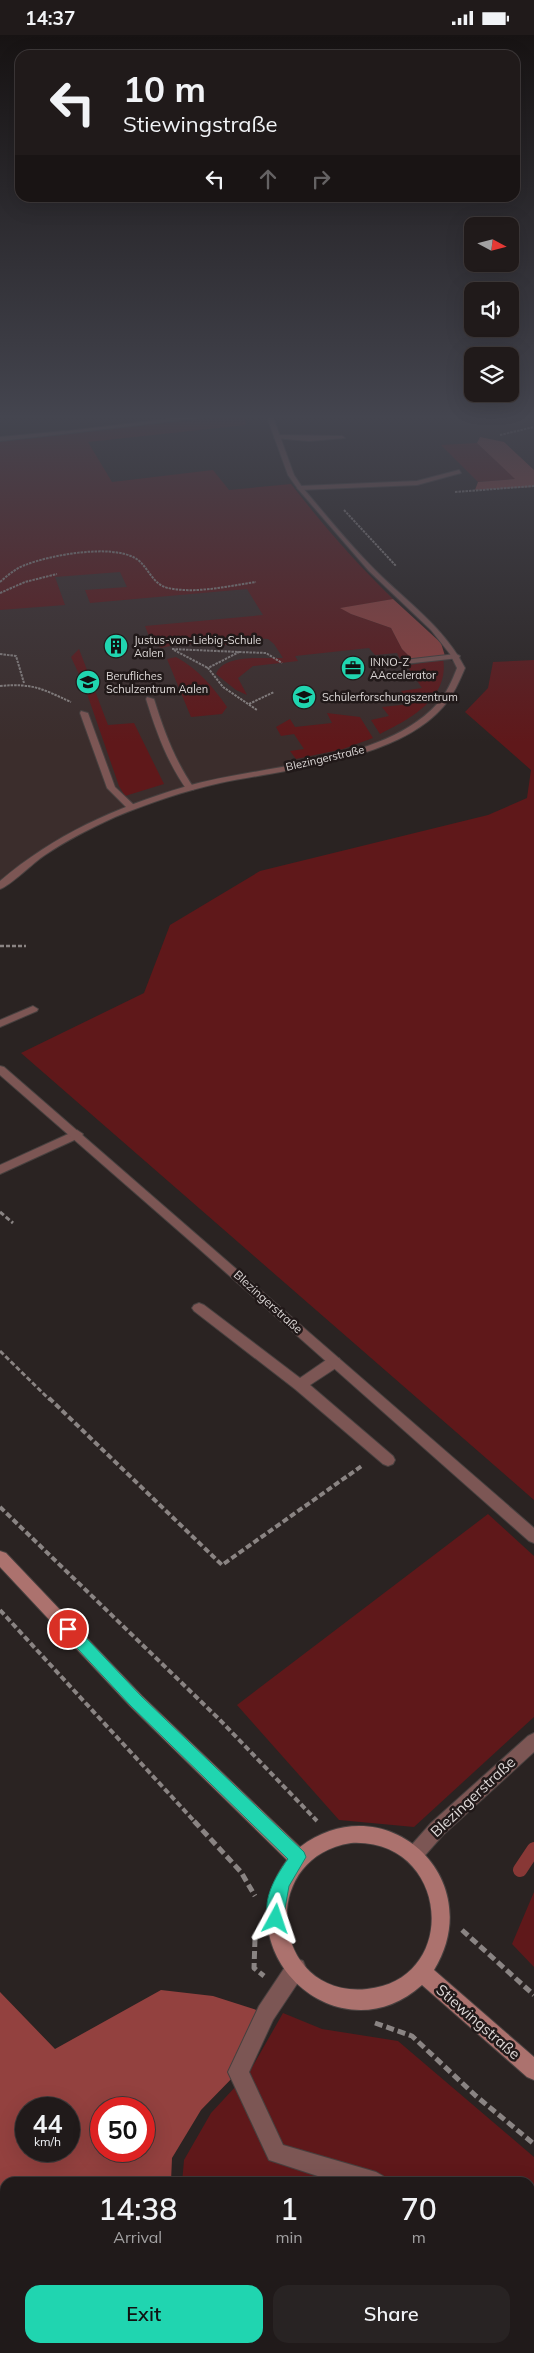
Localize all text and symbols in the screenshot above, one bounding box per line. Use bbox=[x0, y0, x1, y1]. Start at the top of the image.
text: 14:37 bbox=[25, 6, 75, 30]
text: 10 m bbox=[123, 67, 206, 111]
icon: left bbox=[40, 70, 105, 135]
text: Stiewingstraße bbox=[123, 110, 277, 138]
icon: left bbox=[201, 165, 229, 193]
icon: ahead bbox=[254, 165, 282, 193]
icon: right bbox=[307, 165, 335, 193]
north arrow bbox=[464, 217, 519, 273]
map controls bbox=[464, 217, 519, 402]
button: sound bbox=[464, 282, 519, 337]
button: layers bbox=[464, 347, 519, 402]
building icon: Justus-von-Liebig-Schule Aalen bbox=[103, 633, 129, 659]
place label: Justus-von-Liebig-Schule Aalen bbox=[134, 633, 261, 660]
office icon: INNO-Z AAccelerator bbox=[340, 655, 366, 681]
place label: INNO-Z AAccelerator bbox=[370, 655, 436, 682]
school or university icon: Berufliches Schulzentrum Aalen bbox=[75, 669, 101, 695]
place label: Berufliches Schulzentrum Aalen bbox=[106, 669, 208, 696]
school or university icon: Schülerforschungszentrum bbox=[291, 684, 317, 710]
place label: Schülerforschungszentrum bbox=[322, 690, 458, 704]
street label: Blezingerstraße bbox=[284, 742, 366, 774]
street label: Blezingerstraße bbox=[231, 1267, 306, 1336]
pin bbox=[47, 1608, 89, 1650]
icon: arrive bbox=[54, 1615, 82, 1643]
street label: Blezingerstraße bbox=[426, 1752, 519, 1841]
position arrow bbox=[249, 1892, 301, 1944]
street label: Stiewingstraße bbox=[432, 1980, 524, 2063]
speed limit sign: 50 bbox=[90, 2097, 155, 2162]
text: 44 bbox=[32, 2108, 63, 2139]
text: km/h bbox=[34, 2134, 61, 2149]
text: 14:38 bbox=[98, 2190, 177, 2228]
text: 1 bbox=[280, 2190, 298, 2228]
text: 70 bbox=[401, 2190, 437, 2228]
text: Arrival bbox=[113, 2227, 162, 2247]
text: min bbox=[275, 2227, 303, 2247]
text: m bbox=[412, 2227, 426, 2247]
button: Exit bbox=[25, 2285, 263, 2343]
button: Share bbox=[273, 2285, 510, 2343]

